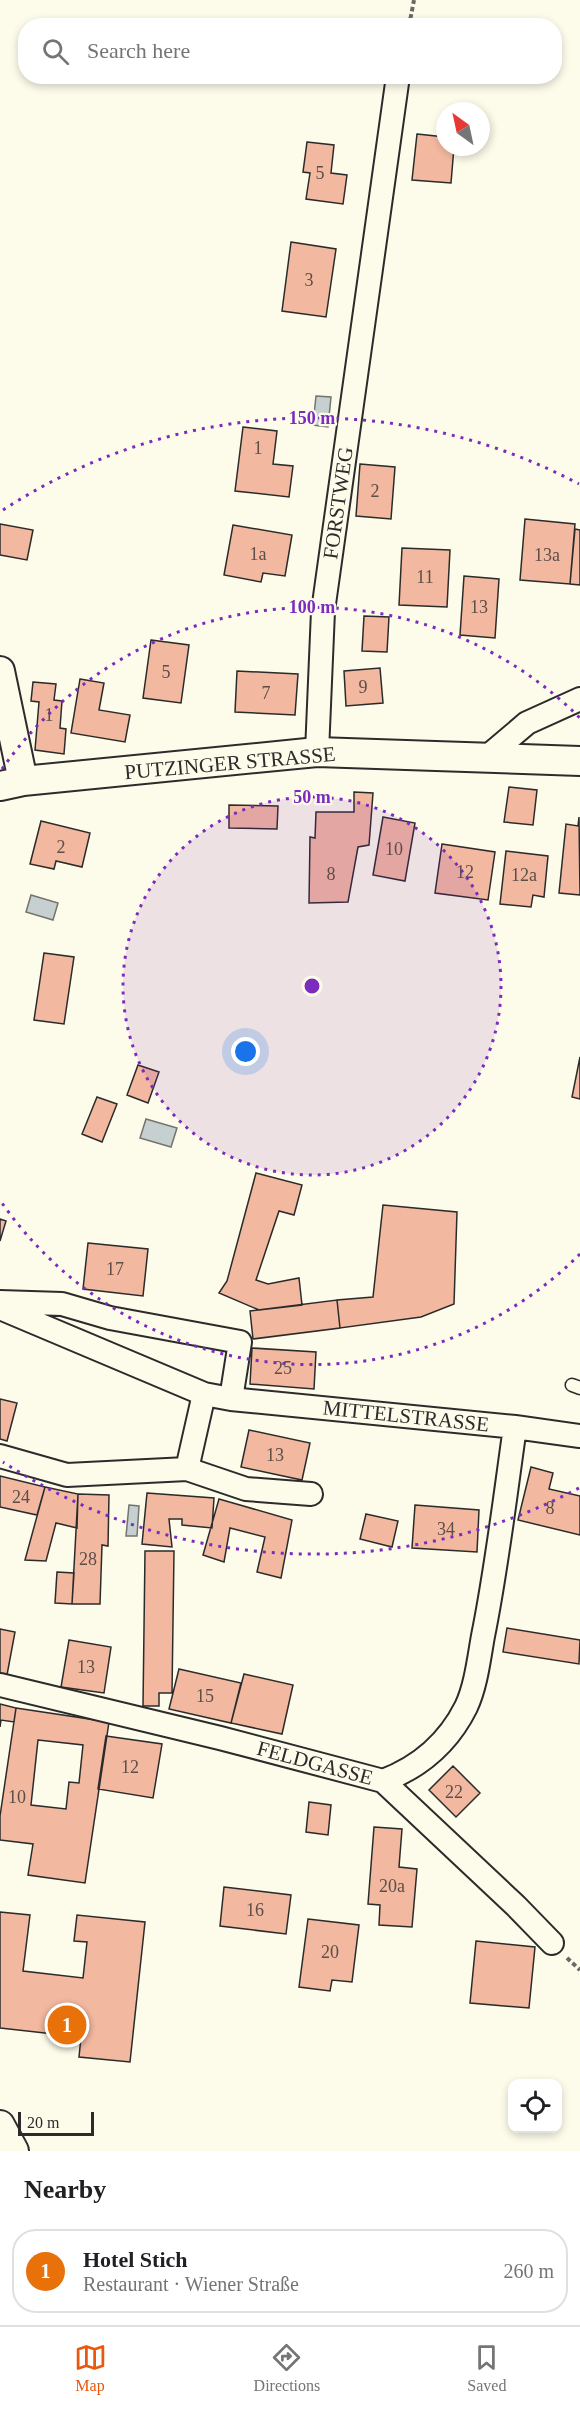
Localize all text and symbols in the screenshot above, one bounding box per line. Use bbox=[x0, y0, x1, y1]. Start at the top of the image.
search box bbox=[18, 18, 562, 84]
icon: search bbox=[39, 35, 72, 68]
text: Search here bbox=[87, 38, 190, 63]
north arrow bbox=[436, 102, 490, 156]
house number: 5 bbox=[316, 163, 325, 183]
house number: 3 bbox=[305, 270, 314, 290]
text: 150 m bbox=[289, 408, 335, 428]
house number: 1 bbox=[254, 438, 263, 458]
street label: FORSTWEG bbox=[318, 445, 358, 561]
house number: 2 bbox=[371, 481, 380, 501]
house number: 1a bbox=[250, 544, 267, 564]
house number: 13a bbox=[534, 545, 560, 565]
house number: 11 bbox=[416, 567, 434, 587]
text: 100 m bbox=[289, 597, 335, 617]
house number: 13 bbox=[470, 597, 488, 617]
house number: 5 bbox=[162, 662, 171, 682]
house number: 9 bbox=[359, 677, 368, 697]
house number: 7 bbox=[262, 683, 271, 703]
house number: 1 bbox=[45, 705, 54, 725]
street label: PUTZINGER STRASSE bbox=[123, 742, 337, 784]
text: 50 m bbox=[293, 787, 331, 807]
house number: 2 bbox=[57, 837, 66, 857]
house number: 10 bbox=[385, 839, 403, 859]
house number: 12 bbox=[456, 862, 474, 882]
house number: 8 bbox=[327, 864, 336, 884]
house number: 12a bbox=[511, 865, 537, 885]
centre of rings bbox=[302, 976, 322, 996]
your location bbox=[231, 1037, 260, 1066]
house number: 17 bbox=[106, 1259, 124, 1279]
house number: 25 bbox=[274, 1358, 292, 1378]
street label: MITTELSTRASSE bbox=[322, 1395, 490, 1437]
house number: 13 bbox=[266, 1445, 284, 1465]
house number: 24 bbox=[12, 1487, 30, 1507]
house number: 8 bbox=[546, 1498, 555, 1518]
house number: 34 bbox=[437, 1519, 455, 1539]
house number: 28 bbox=[79, 1549, 97, 1569]
house number: 13 bbox=[77, 1657, 95, 1677]
house number: 15 bbox=[196, 1686, 214, 1706]
street label: FELDGASSE bbox=[254, 1736, 376, 1790]
house number: 12 bbox=[121, 1757, 139, 1777]
house number: 22 bbox=[445, 1782, 463, 1802]
house number: 10 bbox=[8, 1787, 26, 1807]
house number: 20a bbox=[379, 1876, 405, 1896]
house number: 16 bbox=[246, 1900, 264, 1920]
house number: 20 bbox=[321, 1942, 339, 1962]
pin: 1 bbox=[48, 2002, 86, 2048]
map controls bbox=[508, 2079, 562, 2133]
button: locate bbox=[508, 2079, 562, 2133]
scale bar bbox=[18, 2109, 94, 2136]
text: 20 m bbox=[27, 2114, 59, 2131]
text: Nearby bbox=[24, 2175, 106, 2204]
text: Hotel Stich bbox=[83, 2247, 188, 2272]
text: 1 bbox=[41, 2260, 51, 2282]
text: 260 m bbox=[503, 2260, 554, 2282]
text: Restaurant · Wiener Straße bbox=[83, 2273, 299, 2295]
tab: Map bbox=[74, 2341, 107, 2395]
tab: Directions bbox=[254, 2341, 320, 2395]
tab: Saved bbox=[467, 2341, 506, 2395]

